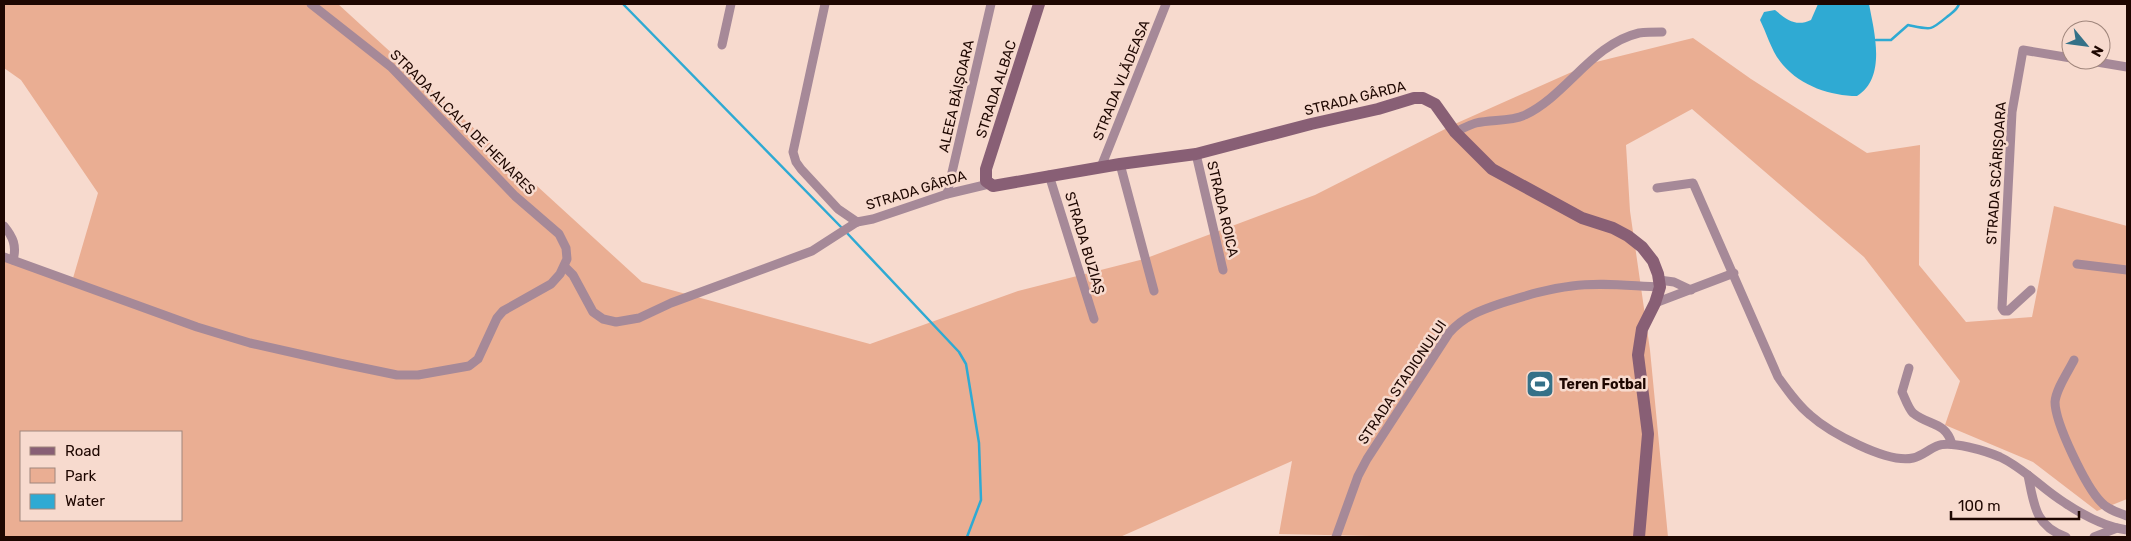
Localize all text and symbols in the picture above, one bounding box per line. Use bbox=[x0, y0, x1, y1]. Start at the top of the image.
street label: STRADA VLĂDEASA bbox=[1089, 16, 1154, 143]
north arrow bbox=[2061, 20, 2111, 70]
street label: ALEEA BĂIȘOARA bbox=[934, 37, 978, 154]
street label: STRADA ALBAC bbox=[973, 38, 1020, 140]
text: N bbox=[2087, 43, 2107, 60]
street label: STRADA ALCALA DE HENARES bbox=[387, 46, 539, 199]
street label: STRADA GÂRDA bbox=[1302, 77, 1408, 119]
street label: STRADA SCĂRIȘOARA bbox=[1982, 100, 2010, 245]
street label: STRADA ROICA bbox=[1203, 159, 1242, 259]
street label: STRADA GÂRDA bbox=[864, 166, 969, 214]
street label: STRADA BUZIAȘ bbox=[1061, 190, 1108, 297]
street label: STRADA STADIONULUI bbox=[1355, 317, 1450, 448]
sports icon: Teren Fotbal bbox=[1525, 369, 1555, 399]
place label: Teren Fotbal bbox=[1559, 376, 1646, 393]
legend bbox=[20, 431, 182, 521]
text: Road bbox=[65, 442, 101, 460]
text: Park bbox=[65, 467, 96, 485]
scale bar bbox=[1951, 488, 2078, 520]
text: Water bbox=[65, 492, 105, 510]
text: 100 m bbox=[1958, 497, 2000, 515]

